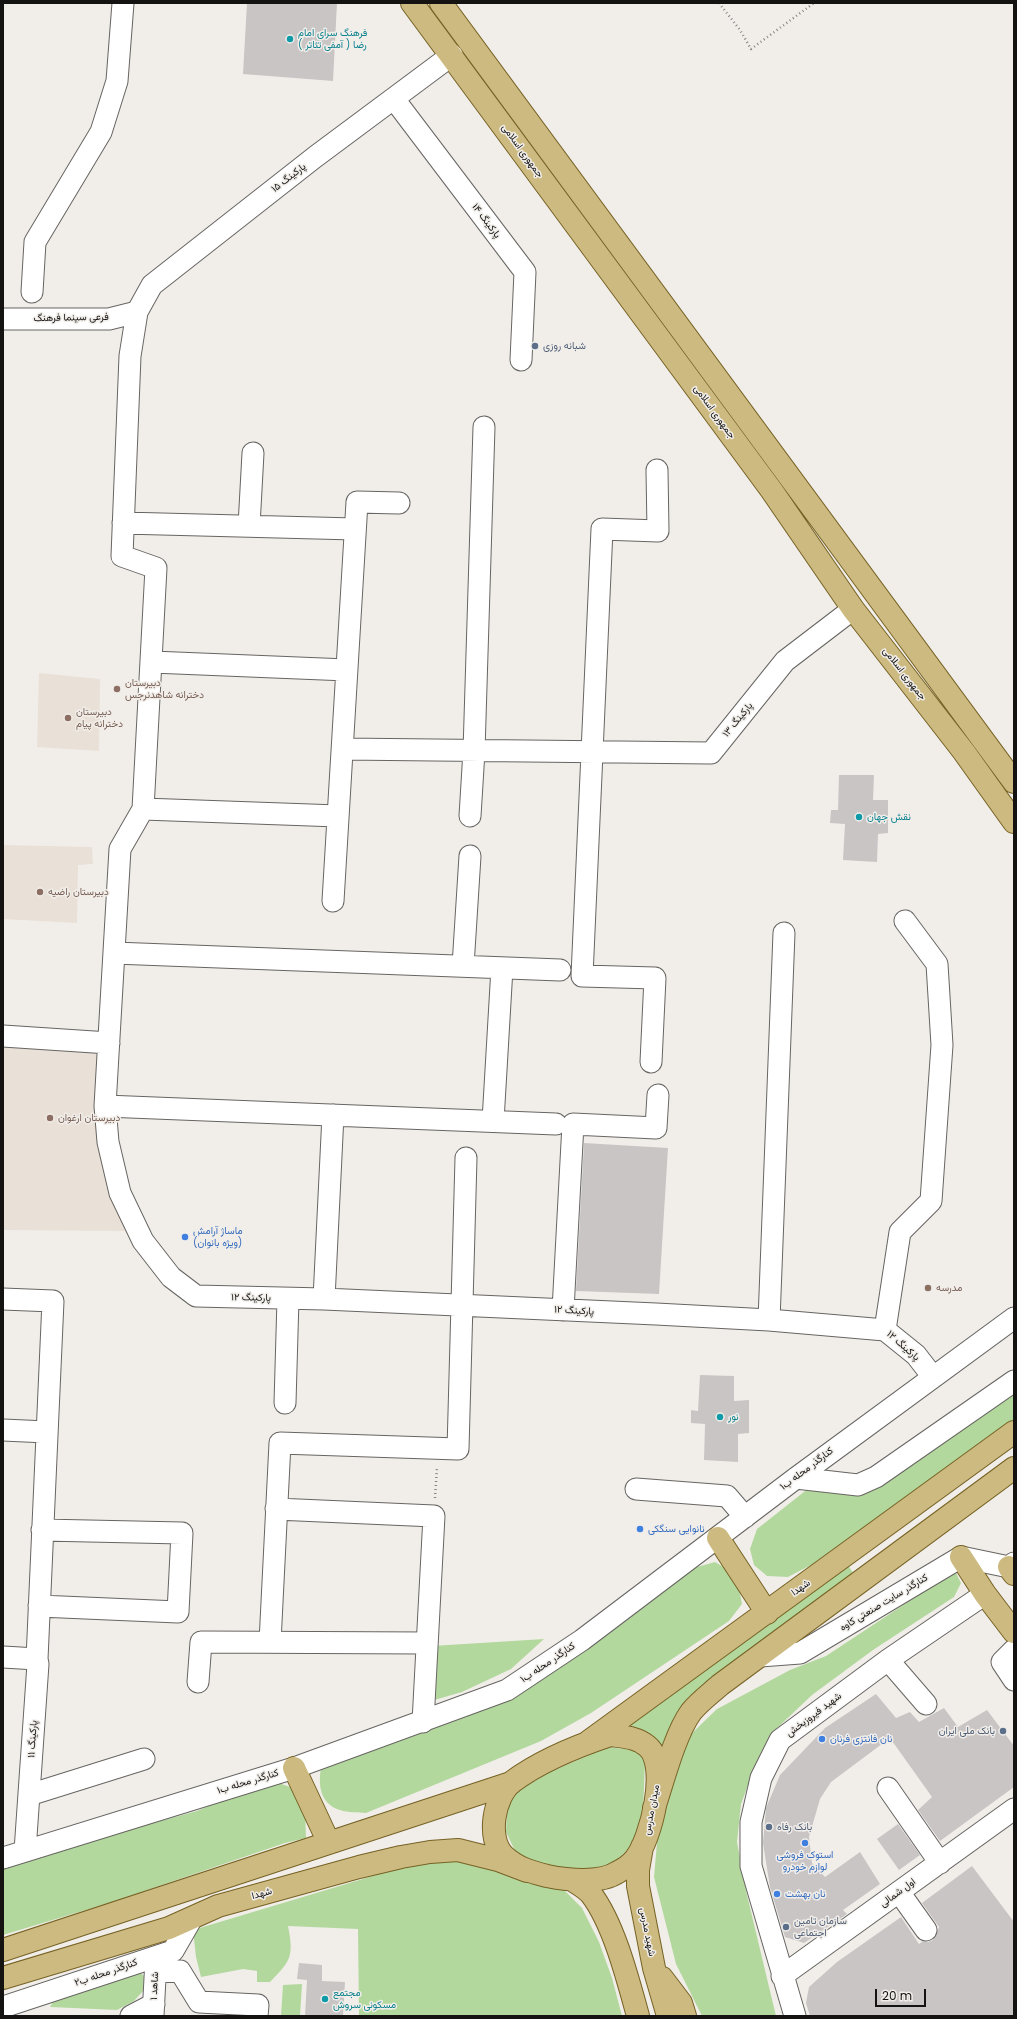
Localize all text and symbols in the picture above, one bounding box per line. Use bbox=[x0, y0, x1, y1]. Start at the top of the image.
place label: فرهنگ سرای امام رضا ( آمفی تئاتر ) bbox=[298, 27, 367, 50]
marker: فرهنگ سرای امام رضا ( آمفی تئاتر ) bbox=[285, 34, 295, 44]
street label: جمهوری اسلامی bbox=[499, 122, 545, 180]
street label: پارکینگ ۱۵ bbox=[269, 161, 309, 195]
street label: پارکینگ ۱۴ bbox=[469, 201, 503, 241]
street label: فرعی سینما فرهنگ bbox=[33, 311, 109, 325]
place label: شبانه روزی bbox=[543, 340, 586, 352]
marker: شبانه روزی bbox=[530, 341, 540, 351]
street label: جمهوری اسلامی bbox=[691, 383, 737, 441]
street label: جمهوری اسلامی bbox=[880, 645, 928, 703]
place label: دبیرستان دخترانه شاهدنرجس bbox=[125, 677, 204, 700]
marker: دبیرستان دخترانه شاهدنرجس bbox=[112, 684, 122, 694]
street label: پارکینگ ۱۳ bbox=[720, 700, 756, 740]
place label: دبیرستان دخترانه پیام bbox=[76, 706, 123, 730]
marker: دبیرستان دخترانه پیام bbox=[63, 713, 73, 723]
place label: نقش جهان bbox=[867, 811, 911, 823]
marker: نقش جهان bbox=[854, 812, 864, 822]
place label: دبیرستان راضیه bbox=[48, 886, 109, 898]
marker: دبیرستان راضیه bbox=[35, 887, 45, 897]
place label: دبیرستان ارغوان bbox=[58, 1112, 120, 1124]
marker: دبیرستان ارغوان bbox=[45, 1113, 55, 1123]
place label: ماساژ آرامش (ویژه بانوان) bbox=[193, 1225, 243, 1248]
marker: ماساژ آرامش (ویژه بانوان) bbox=[180, 1232, 190, 1242]
place label: مدرسه bbox=[936, 1282, 962, 1294]
marker: مدرسه bbox=[923, 1283, 933, 1293]
street label: پارکینگ ۱۲ bbox=[231, 1292, 271, 1304]
street label: پارکینگ ۱۲ bbox=[554, 1304, 594, 1318]
street label: پارکینگ ۱۲ bbox=[884, 1328, 922, 1364]
place label: نور bbox=[728, 1411, 739, 1423]
marker: نور bbox=[715, 1412, 725, 1422]
street label: کنارگذر محله ب۱ bbox=[778, 1445, 836, 1493]
place label: نانوایی سنگکی bbox=[648, 1523, 705, 1535]
marker: نانوایی سنگکی bbox=[635, 1524, 645, 1534]
street label: کنارگذر سایت صنعتی کاوه bbox=[838, 1572, 930, 1634]
street label: شهدا bbox=[789, 1577, 813, 1599]
street label: کنارگذر محله ب۱ bbox=[518, 1640, 578, 1686]
street label: شهید فیروزبخش bbox=[784, 1690, 844, 1740]
street label: پارکینگ ۱۱ bbox=[26, 1720, 40, 1758]
place label: بانک ملی ایران bbox=[939, 1725, 995, 1737]
marker: بانک ملی ایران bbox=[998, 1726, 1008, 1736]
place label: نان فانتزی فرنان bbox=[830, 1733, 892, 1745]
marker: نان فانتزی فرنان bbox=[817, 1734, 827, 1744]
street label: کنارگذر محله ب۱ bbox=[216, 1767, 280, 1797]
street label: میدان مدرس bbox=[641, 1784, 663, 1836]
place label: بانک رفاه bbox=[777, 1821, 812, 1833]
marker: بانک رفاه bbox=[764, 1822, 774, 1832]
marker: استوک فروشی لوازم خودرو bbox=[800, 1838, 810, 1848]
place label: استوک فروشی لوازم خودرو bbox=[777, 1849, 833, 1872]
street label: اول شمالی bbox=[878, 1876, 918, 1910]
street label: شهدا bbox=[250, 1885, 274, 1903]
place label: نان بهشت bbox=[785, 1888, 826, 1900]
marker: نان بهشت bbox=[772, 1889, 782, 1899]
street label: شهید مدرس bbox=[636, 1907, 658, 1957]
place label: سازمان تامین اجتماعی bbox=[794, 1915, 847, 1938]
marker: سازمان تامین اجتماعی bbox=[781, 1922, 791, 1932]
street label: کنارگذر محله ب۲ bbox=[73, 1957, 139, 1989]
street label: شاهد ۱ bbox=[148, 1972, 162, 2000]
scale bar bbox=[877, 1981, 928, 2007]
place label: مجتمع مسکونی سروش bbox=[333, 1987, 396, 2010]
text: 20 m bbox=[882, 1987, 912, 2004]
marker: مجتمع مسکونی سروش bbox=[320, 1994, 330, 2004]

